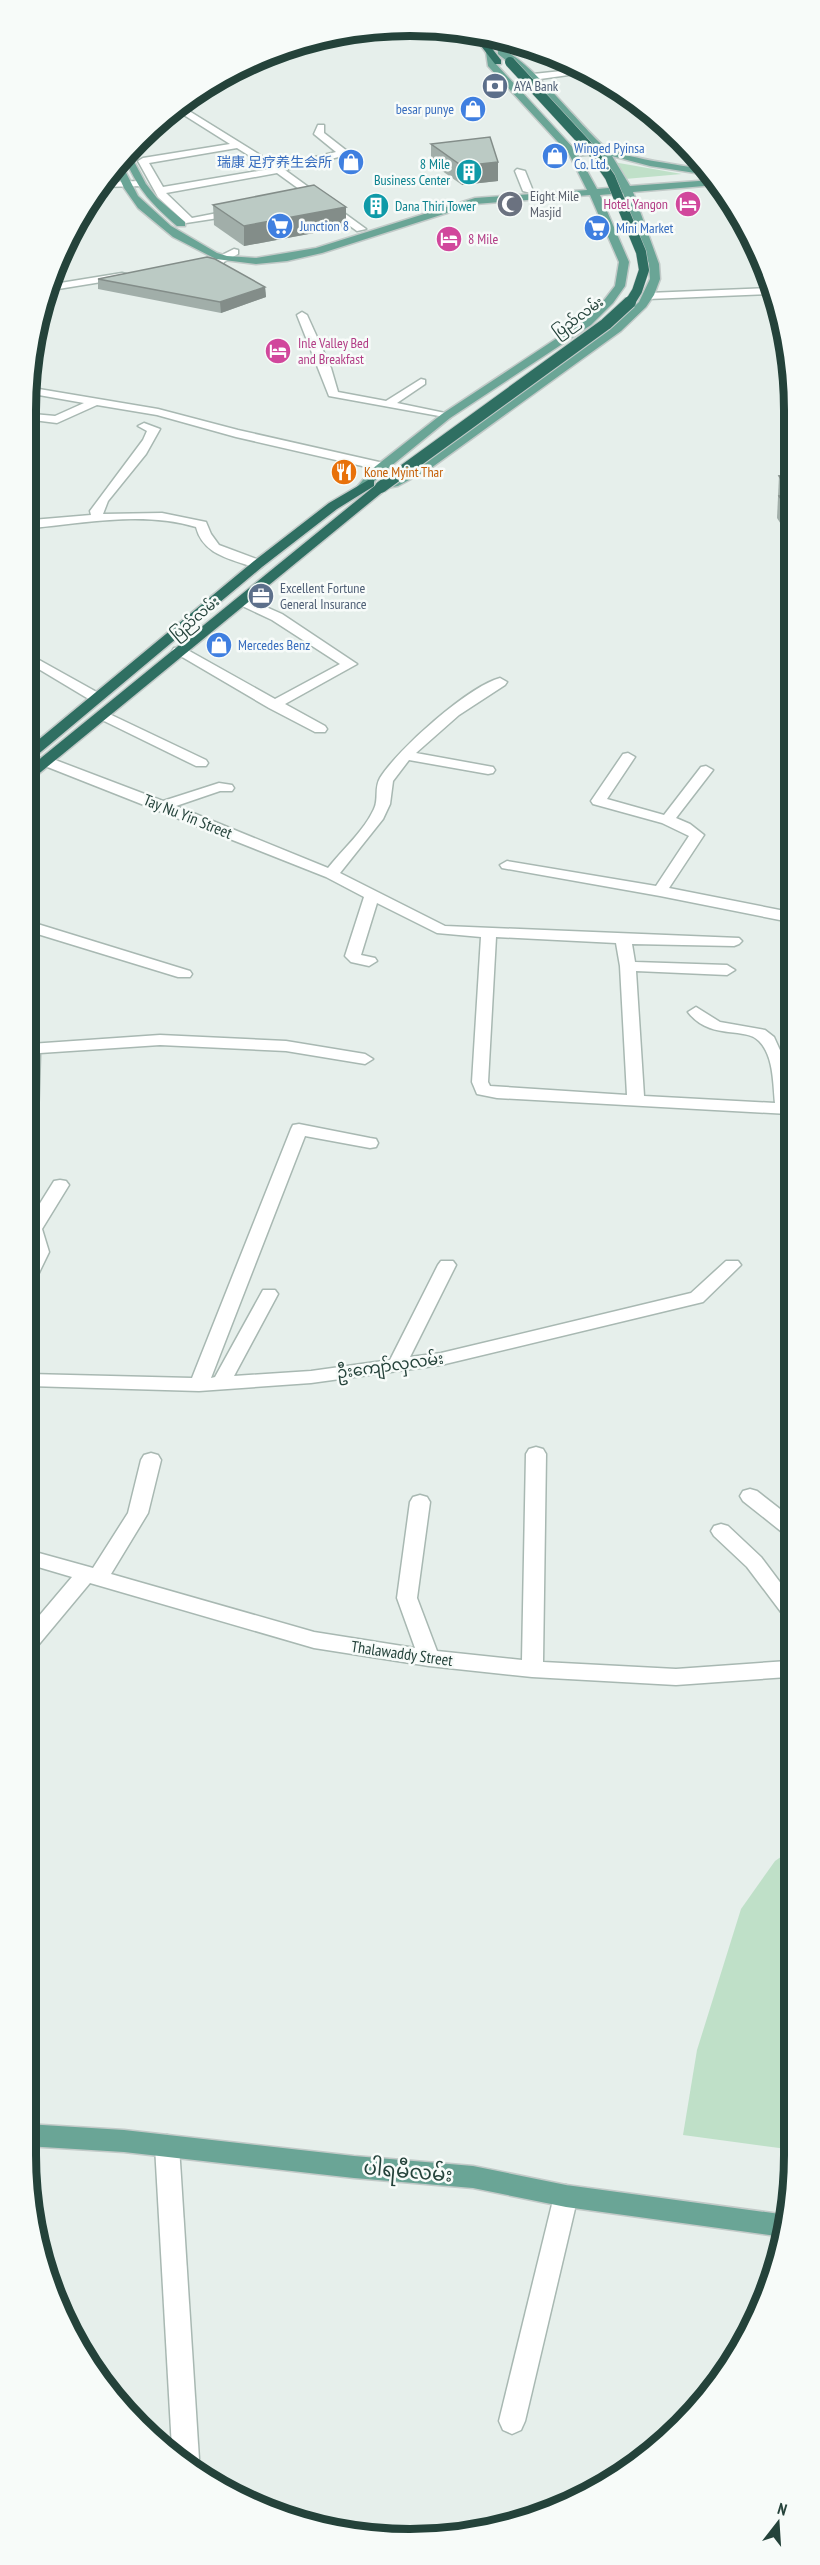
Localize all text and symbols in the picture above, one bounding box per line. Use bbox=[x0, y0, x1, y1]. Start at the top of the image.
bank icon: AYA Bank bbox=[480, 71, 510, 101]
place label: AYA Bank bbox=[514, 77, 559, 95]
shop icon: besar punye bbox=[458, 94, 488, 124]
place label: besar punye bbox=[396, 100, 454, 118]
place label: Winged Pyinsa Co. Ltd. bbox=[574, 139, 645, 173]
shop icon: Winged Pyinsa Co. Ltd. bbox=[540, 141, 570, 171]
shop icon: 瑞康 足疗养生会所 bbox=[336, 147, 366, 177]
place label: 瑞康 足疗养生会所 bbox=[217, 153, 332, 171]
place label: 8 Mile Business Center bbox=[374, 155, 450, 189]
building icon: 8 Mile Business Center bbox=[454, 157, 484, 187]
place label: Eight Mile Masjid bbox=[530, 187, 579, 221]
mosque icon: Eight Mile Masjid bbox=[495, 189, 525, 219]
hotel icon: Hotel Yangon bbox=[673, 189, 703, 219]
building icon: Dana Thiri Tower bbox=[361, 191, 391, 221]
place label: Hotel Yangon bbox=[603, 195, 668, 213]
place label: Dana Thiri Tower bbox=[395, 197, 476, 215]
supermarket icon: Junction 8 bbox=[265, 211, 295, 241]
supermarket icon: Mini Market bbox=[582, 213, 612, 243]
place label: Junction 8 bbox=[299, 217, 349, 235]
place label: Mini Market bbox=[616, 219, 674, 237]
hotel icon: 8 Mile bbox=[434, 224, 464, 254]
place label: 8 Mile bbox=[468, 230, 498, 248]
street label: ပြည်လမ်း bbox=[549, 292, 609, 344]
place label: Inle Valley Bed and Breakfast bbox=[298, 334, 369, 368]
hotel icon: Inle Valley Bed and Breakfast bbox=[263, 336, 293, 366]
restaurant icon: Kone Myint Thar bbox=[329, 457, 359, 487]
place label: Kone Myint Thar bbox=[364, 463, 443, 481]
place label: Excellent Fortune General Insurance bbox=[280, 579, 367, 613]
office icon: Excellent Fortune General Insurance bbox=[246, 581, 276, 611]
street label: ပြည်လမ်း bbox=[166, 592, 225, 646]
shop icon: Mercedes Benz bbox=[204, 630, 234, 660]
place label: Mercedes Benz bbox=[238, 636, 310, 654]
street label: Tay Nu Yin Street bbox=[141, 789, 236, 843]
street label: ဦးကျော်လှလမ်း bbox=[335, 1347, 445, 1387]
street label: Thalawaddy Street bbox=[350, 1636, 455, 1670]
street label: ပါရမီလမ်း bbox=[362, 2153, 454, 2191]
north arrow bbox=[748, 2493, 808, 2553]
text: N bbox=[775, 2498, 789, 2519]

